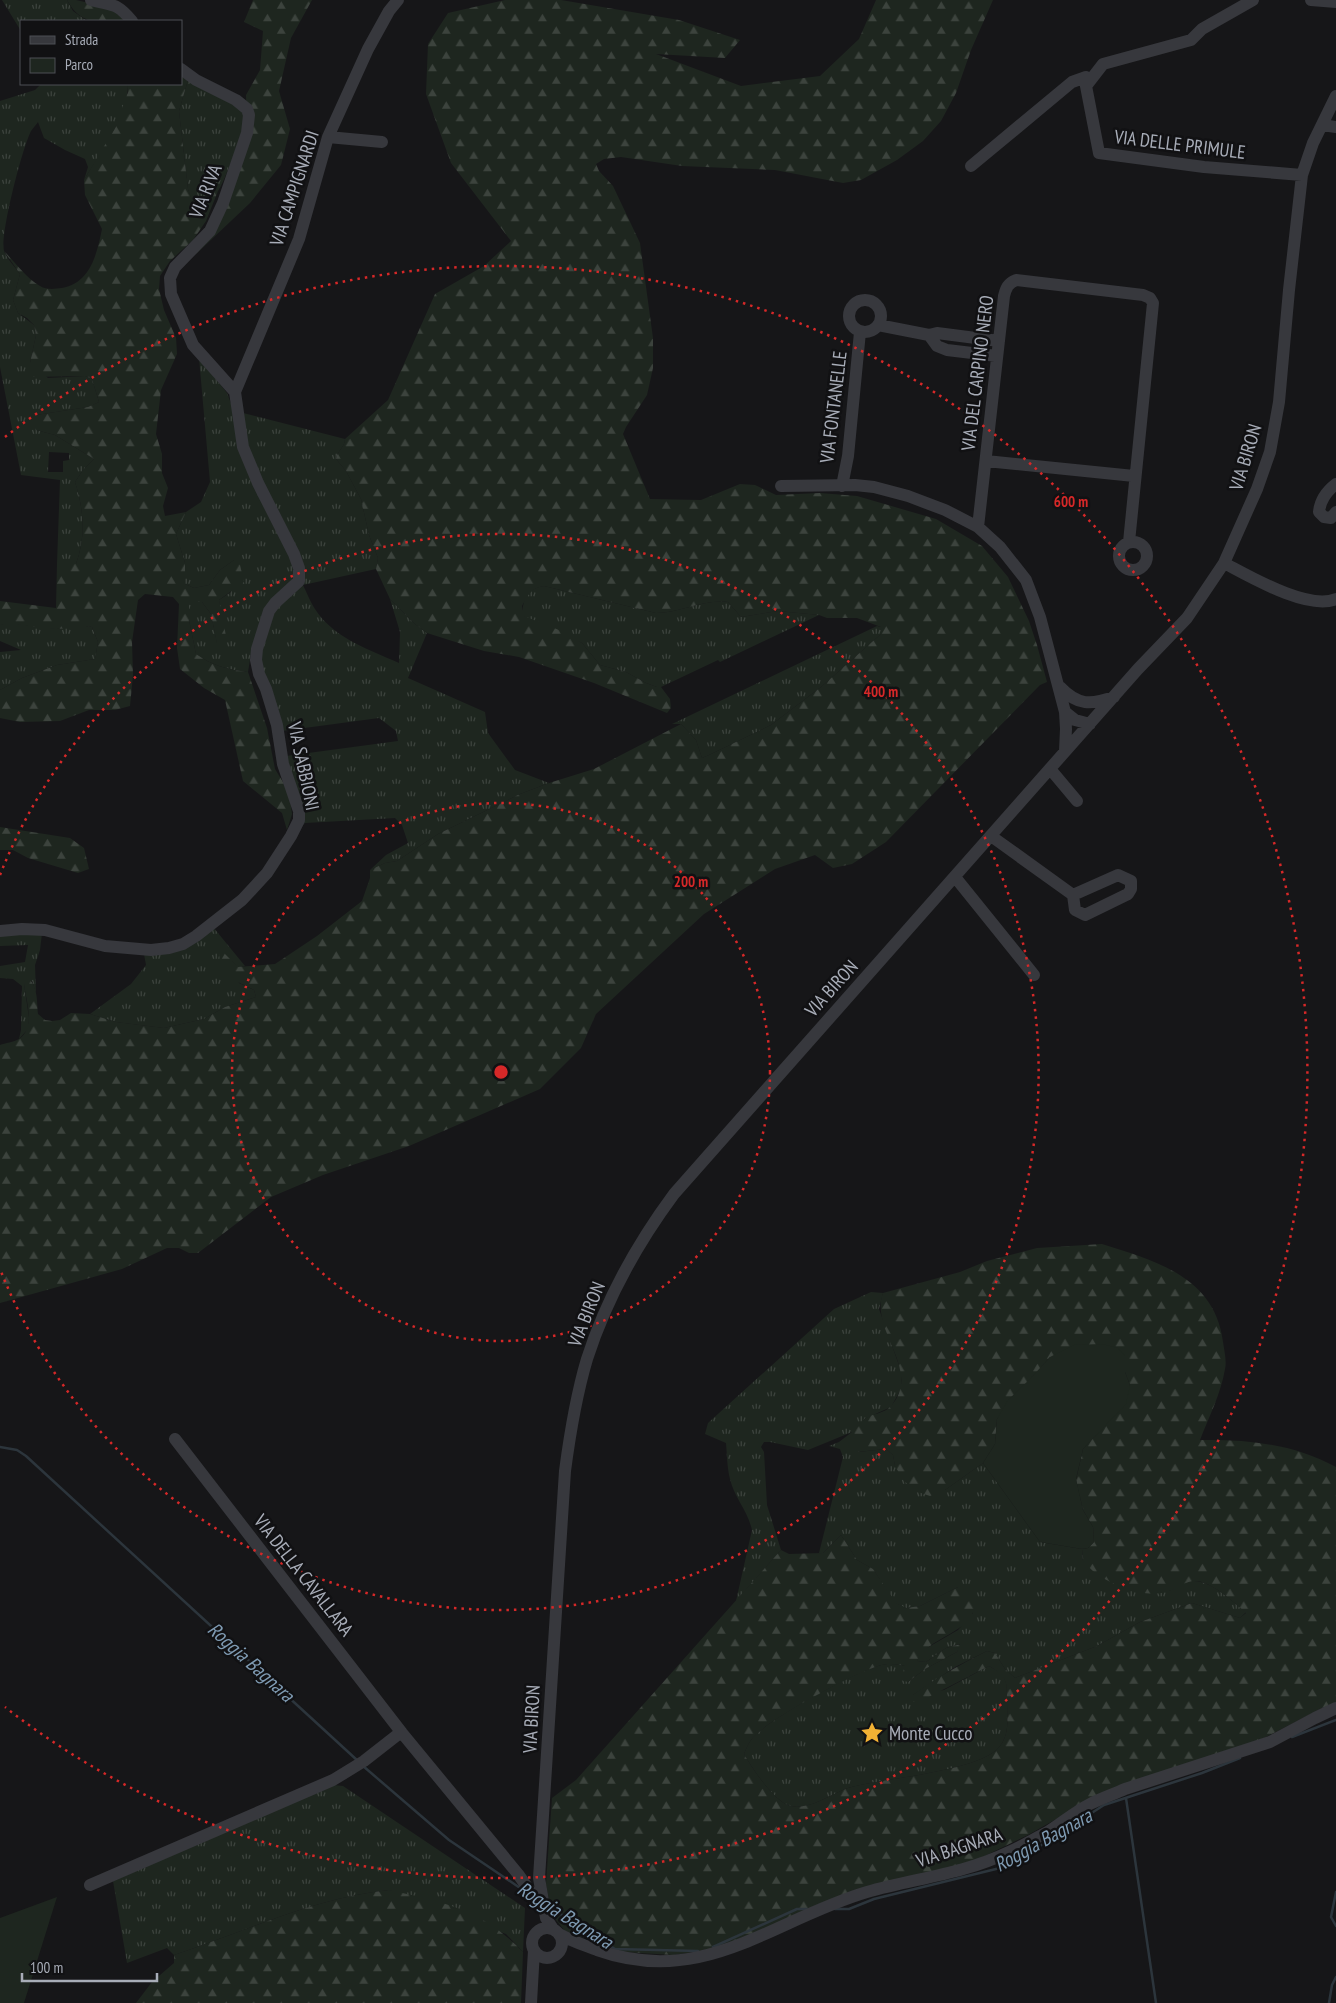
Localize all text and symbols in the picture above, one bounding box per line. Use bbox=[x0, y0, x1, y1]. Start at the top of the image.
legend bbox=[20, 20, 182, 85]
text: Strada bbox=[65, 30, 98, 49]
text: Parco bbox=[65, 55, 93, 74]
street label: VIA DELLE PRIMULE bbox=[1112, 124, 1247, 164]
street label: VIA CAMPIGNARDI bbox=[264, 127, 324, 250]
street label: VIA RIVA bbox=[183, 160, 227, 222]
street label: VIA DEL CARPINO NERO bbox=[955, 294, 998, 453]
street label: VIA FONTANELLE bbox=[814, 350, 852, 465]
street label: VIA BIRON bbox=[1223, 421, 1266, 494]
text: 600 m bbox=[1054, 492, 1088, 511]
text: 400 m bbox=[864, 682, 898, 701]
street label: VIA SABBIONI bbox=[283, 718, 325, 813]
text: 200 m bbox=[674, 872, 708, 891]
street label: VIA BIRON bbox=[799, 955, 863, 1022]
centre of rings bbox=[492, 1063, 510, 1081]
street label: VIA BIRON bbox=[562, 1278, 610, 1351]
street label: VIA DELLA CAVALLARA bbox=[248, 1508, 359, 1641]
water label: Roggia Bagnara bbox=[202, 1616, 300, 1708]
street label: VIA BIRON bbox=[517, 1684, 545, 1755]
place icon: Monte Cucco bbox=[859, 1720, 885, 1746]
place label: Monte Cucco bbox=[889, 1721, 972, 1745]
water label: Roggia Bagnara bbox=[990, 1802, 1097, 1877]
street label: VIA BAGNARA bbox=[912, 1822, 1005, 1873]
water label: Roggia Bagnara bbox=[512, 1875, 618, 1955]
scale bar bbox=[22, 1950, 158, 1982]
text: 100 m bbox=[30, 1958, 63, 1977]

